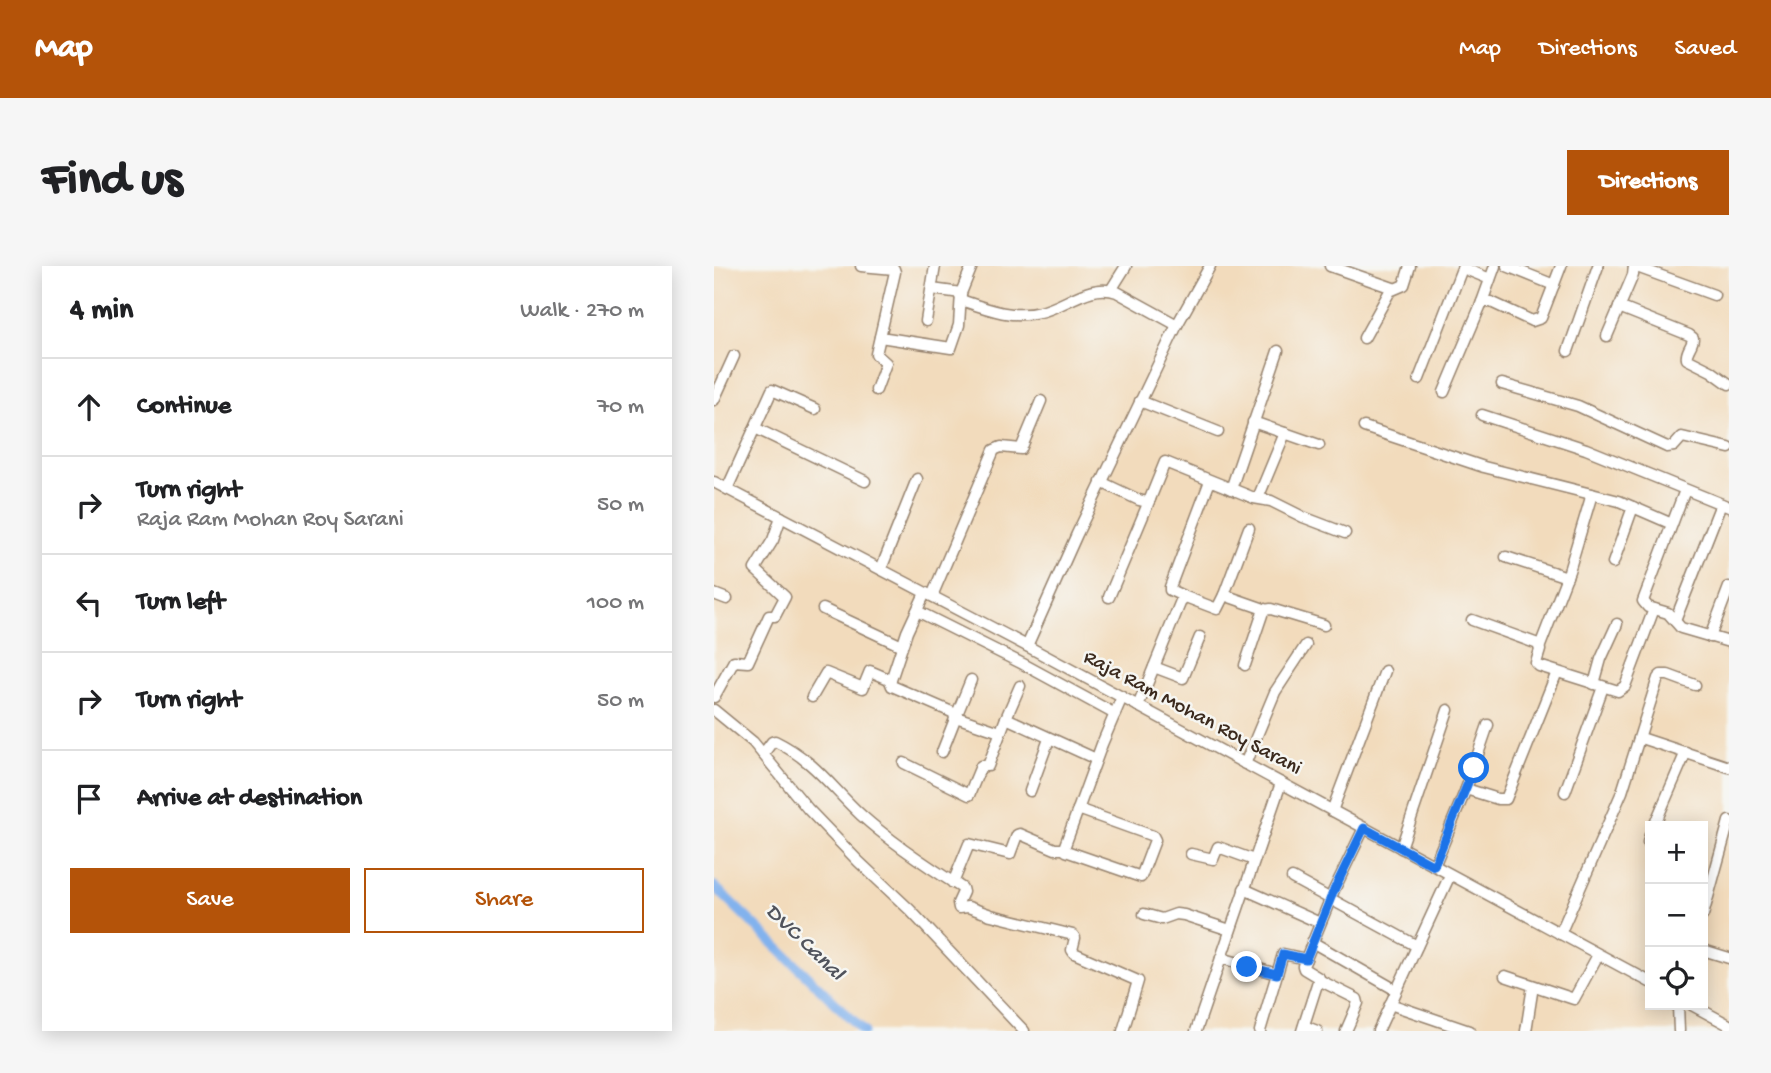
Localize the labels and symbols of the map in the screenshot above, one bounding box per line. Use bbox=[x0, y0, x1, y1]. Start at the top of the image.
street label: Raja Ram Mohan Roy Sarani bbox=[1079, 646, 1305, 782]
route start bbox=[1458, 752, 1489, 783]
water label: DVC Canal bbox=[759, 899, 851, 989]
route end bbox=[1231, 951, 1262, 982]

